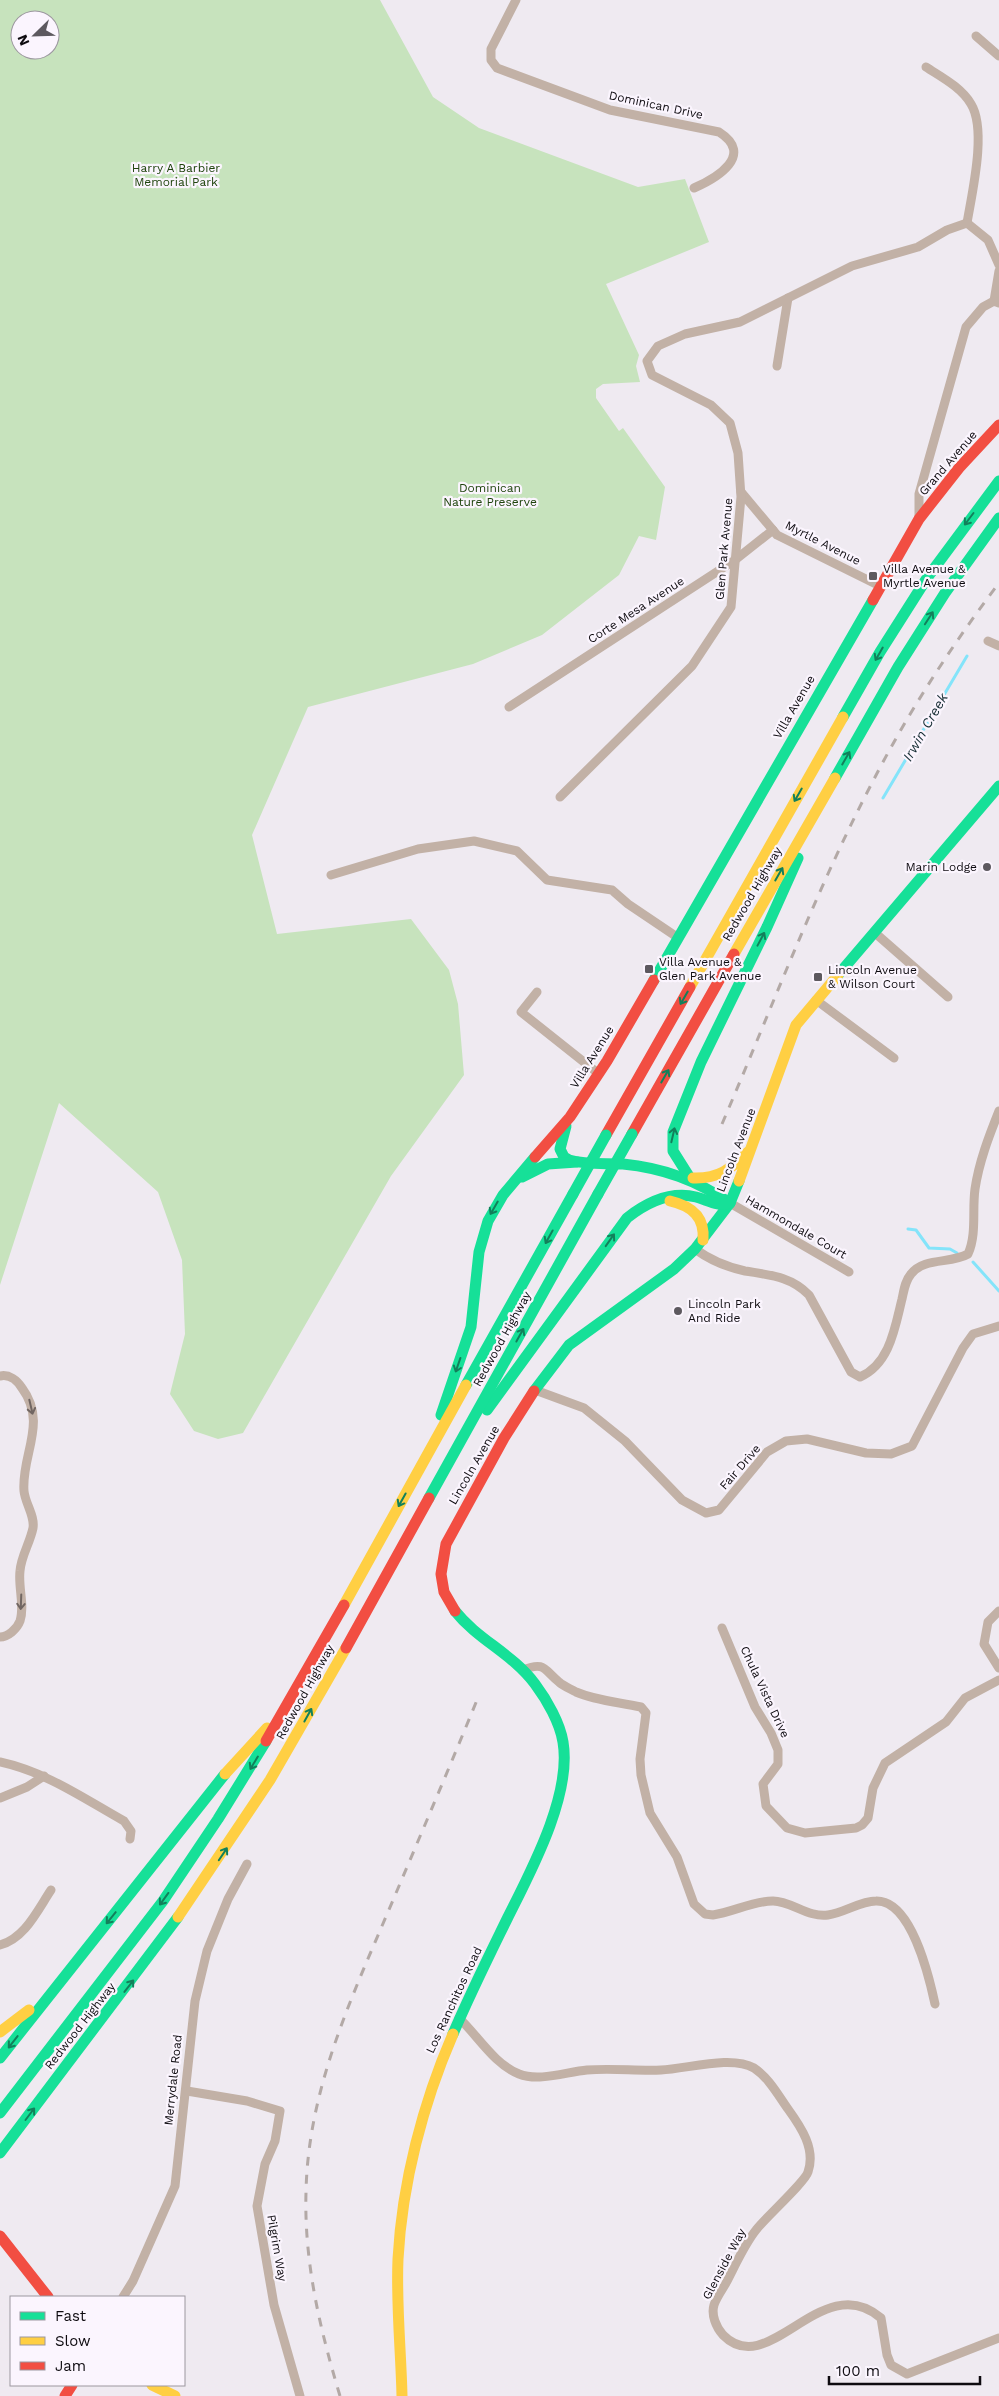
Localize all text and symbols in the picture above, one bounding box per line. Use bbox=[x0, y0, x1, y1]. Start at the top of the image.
north arrow bbox=[10, 10, 60, 60]
text: N bbox=[14, 32, 32, 48]
street label: Dominican Drive bbox=[608, 88, 704, 122]
park label: Harry A Barbier Memorial Park bbox=[132, 161, 220, 189]
street label: Grand Avenue bbox=[916, 428, 980, 498]
park label: Dominican Nature Preserve bbox=[443, 481, 537, 509]
street label: Glen Park Avenue bbox=[713, 497, 735, 601]
one-way arrow bbox=[964, 512, 974, 526]
street label: Myrtle Avenue bbox=[783, 518, 863, 568]
place label: Villa Avenue & Myrtle Avenue bbox=[883, 562, 966, 590]
marker: Villa Avenue & Myrtle Avenue bbox=[867, 570, 879, 582]
street label: Corte Mesa Avenue bbox=[585, 574, 687, 646]
one-way arrow bbox=[923, 611, 934, 625]
one-way arrow bbox=[873, 647, 883, 661]
street label: Villa Avenue bbox=[770, 673, 818, 741]
water label: Irwin Creek bbox=[899, 690, 951, 764]
one-way arrow bbox=[841, 751, 851, 765]
one-way arrow bbox=[793, 788, 803, 803]
street label: Redwood Highway bbox=[719, 844, 785, 944]
place label: Marin Lodge bbox=[905, 860, 977, 874]
marker: Marin Lodge bbox=[981, 861, 993, 873]
one-way arrow bbox=[775, 867, 785, 882]
one-way arrow bbox=[756, 932, 766, 947]
place label: Villa Avenue & Glen Park Avenue bbox=[659, 955, 761, 983]
marker: Villa Avenue & Glen Park Avenue bbox=[643, 963, 655, 975]
place label: Lincoln Avenue & Wilson Court bbox=[828, 963, 917, 991]
marker: Lincoln Avenue & Wilson Court bbox=[812, 971, 824, 983]
one-way arrow bbox=[678, 990, 688, 1004]
street label: Villa Avenue bbox=[567, 1023, 617, 1091]
one-way arrow bbox=[660, 1070, 670, 1084]
street label: Lincoln Avenue bbox=[714, 1106, 758, 1194]
one-way arrow bbox=[669, 1127, 678, 1143]
street label: Hammondale Court bbox=[743, 1192, 849, 1262]
one-way arrow bbox=[488, 1200, 498, 1215]
one-way arrow bbox=[544, 1229, 554, 1244]
one-way arrow bbox=[605, 1234, 615, 1248]
street label: Redwood Highway bbox=[470, 1288, 534, 1389]
place label: Lincoln Park And Ride bbox=[688, 1297, 761, 1325]
marker: Lincoln Park And Ride bbox=[672, 1305, 684, 1317]
one-way arrow bbox=[515, 1327, 525, 1342]
one-way arrow bbox=[453, 1357, 462, 1372]
one-way arrow bbox=[27, 1399, 36, 1415]
street label: Lincoln Avenue bbox=[446, 1423, 502, 1507]
street label: Fair Drive bbox=[717, 1442, 763, 1492]
one-way arrow bbox=[397, 1492, 407, 1506]
one-way arrow bbox=[16, 1594, 25, 1610]
street label: Redwood Highway bbox=[273, 1641, 337, 1742]
street label: Chula Vista Drive bbox=[738, 1644, 792, 1740]
one-way arrow bbox=[304, 1708, 313, 1723]
one-way arrow bbox=[248, 1756, 258, 1770]
one-way arrow bbox=[219, 1847, 229, 1861]
one-way arrow bbox=[159, 1892, 170, 1905]
one-way arrow bbox=[105, 1911, 116, 1924]
street label: Los Ranchitos Road bbox=[423, 1944, 485, 2056]
street label: Redwood Highway bbox=[42, 1979, 119, 2072]
one-way arrow bbox=[123, 1980, 134, 1993]
street label: Merrydale Road bbox=[161, 2034, 185, 2126]
one-way arrow bbox=[8, 2035, 19, 2048]
one-way arrow bbox=[24, 2108, 35, 2121]
street label: Pilgrim Way bbox=[264, 2214, 290, 2283]
street label: Glenside Way bbox=[699, 2225, 749, 2302]
legend bbox=[10, 2296, 185, 2386]
text: Fast bbox=[55, 2307, 87, 2325]
text: Slow bbox=[55, 2332, 91, 2350]
scale bar bbox=[829, 2354, 980, 2386]
text: Jam bbox=[55, 2357, 86, 2375]
text: 100 m bbox=[836, 2362, 880, 2380]

